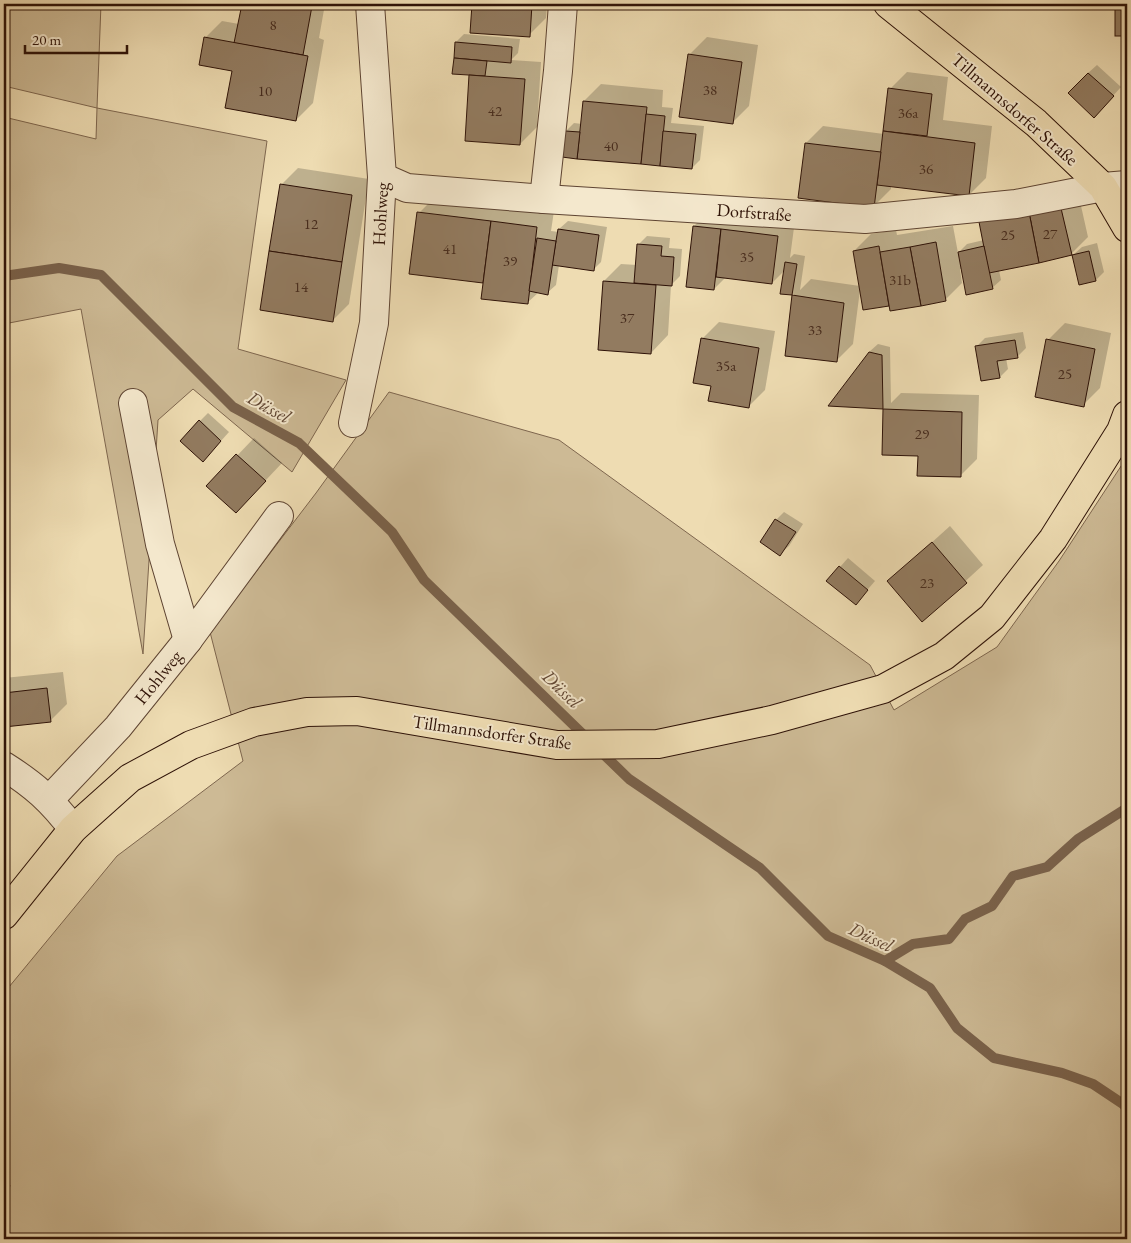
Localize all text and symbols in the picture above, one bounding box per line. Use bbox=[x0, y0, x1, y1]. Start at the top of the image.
house number: 8 bbox=[269, 15, 277, 34]
scale bar bbox=[25, 22, 128, 54]
text: 20 m bbox=[32, 30, 61, 49]
street label: Tillmannsdorfer Straße bbox=[947, 48, 1083, 170]
house number: 38 bbox=[703, 80, 717, 99]
house number: 10 bbox=[258, 81, 272, 100]
house number: 42 bbox=[488, 101, 503, 120]
house number: 36a bbox=[898, 103, 918, 122]
house number: 40 bbox=[604, 136, 618, 155]
house number: 36 bbox=[919, 159, 933, 178]
street label: Hohlweg bbox=[367, 182, 393, 246]
street label: Dorfstraße bbox=[716, 198, 792, 226]
house number: 12 bbox=[304, 214, 319, 233]
house number: 27 bbox=[1043, 224, 1058, 243]
house number: 25 bbox=[1001, 225, 1015, 244]
house number: 41 bbox=[443, 239, 457, 258]
house number: 35 bbox=[740, 247, 754, 266]
house number: 39 bbox=[503, 251, 517, 270]
house number: 31b bbox=[889, 270, 911, 289]
house number: 14 bbox=[294, 277, 309, 296]
house number: 37 bbox=[620, 308, 635, 327]
house number: 33 bbox=[808, 320, 822, 339]
house number: 35a bbox=[716, 356, 736, 375]
house number: 25 bbox=[1058, 364, 1072, 383]
water label: Düssel bbox=[242, 384, 296, 429]
house number: 29 bbox=[915, 424, 929, 443]
house number: 23 bbox=[920, 573, 934, 592]
street label: Hohlweg bbox=[129, 645, 187, 709]
water label: Düssel bbox=[536, 663, 588, 714]
street label: Tillmannsdorfer Straße bbox=[411, 709, 573, 755]
water label: Düssel bbox=[844, 916, 898, 958]

